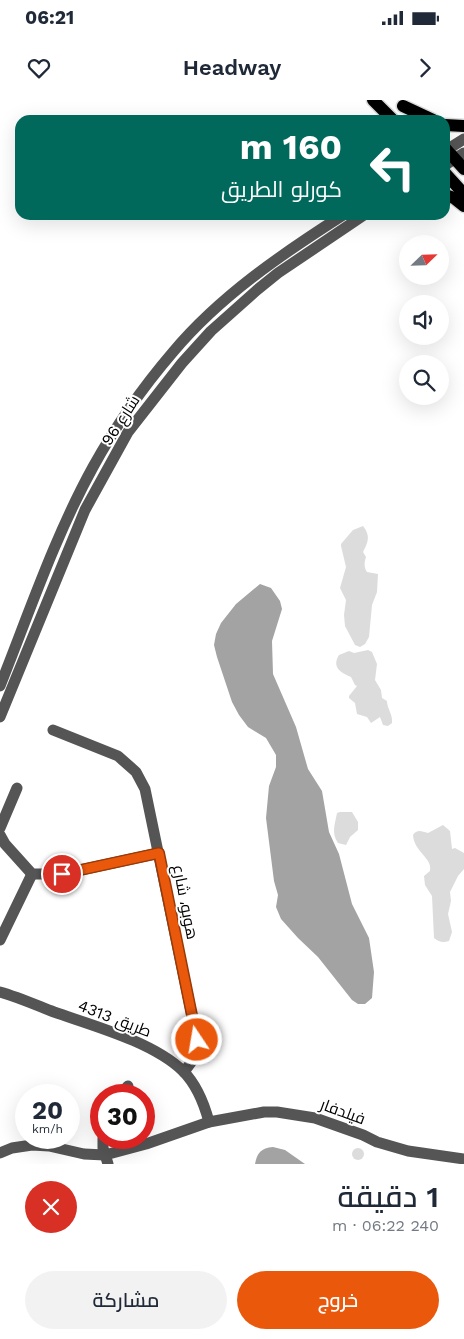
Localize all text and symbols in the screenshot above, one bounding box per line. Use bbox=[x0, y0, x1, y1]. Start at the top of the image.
text: 06:21 bbox=[25, 6, 74, 29]
icon: heart bbox=[25, 54, 53, 82]
icon: forward bbox=[411, 54, 439, 82]
text: Headway bbox=[183, 55, 281, 80]
text: 160 m bbox=[240, 126, 342, 168]
icon: left bbox=[360, 135, 425, 200]
text: كورلو الطريق bbox=[221, 177, 342, 202]
north arrow bbox=[399, 235, 449, 285]
map controls bbox=[399, 235, 449, 405]
button: sound bbox=[399, 295, 449, 345]
button: search bbox=[399, 355, 449, 405]
street label: شارع 96 bbox=[97, 392, 145, 450]
pin bbox=[41, 853, 83, 895]
icon: arrive bbox=[48, 860, 76, 888]
street label: هوبو، شارع bbox=[167, 863, 202, 941]
street label: طريق 4313 bbox=[75, 996, 154, 1042]
position arrow bbox=[170, 1013, 222, 1065]
speed limit sign: 30 bbox=[90, 1084, 155, 1149]
street label: فيلدفار bbox=[317, 1094, 368, 1128]
text: 20 bbox=[32, 1096, 63, 1125]
text: km/h bbox=[32, 1122, 63, 1136]
text: 1 دقيقة bbox=[337, 1179, 439, 1214]
button: close bbox=[25, 1181, 77, 1233]
text: 240 m · 06:22 bbox=[332, 1216, 439, 1235]
button: مشاركة bbox=[25, 1271, 227, 1329]
button: خروج bbox=[237, 1271, 439, 1329]

